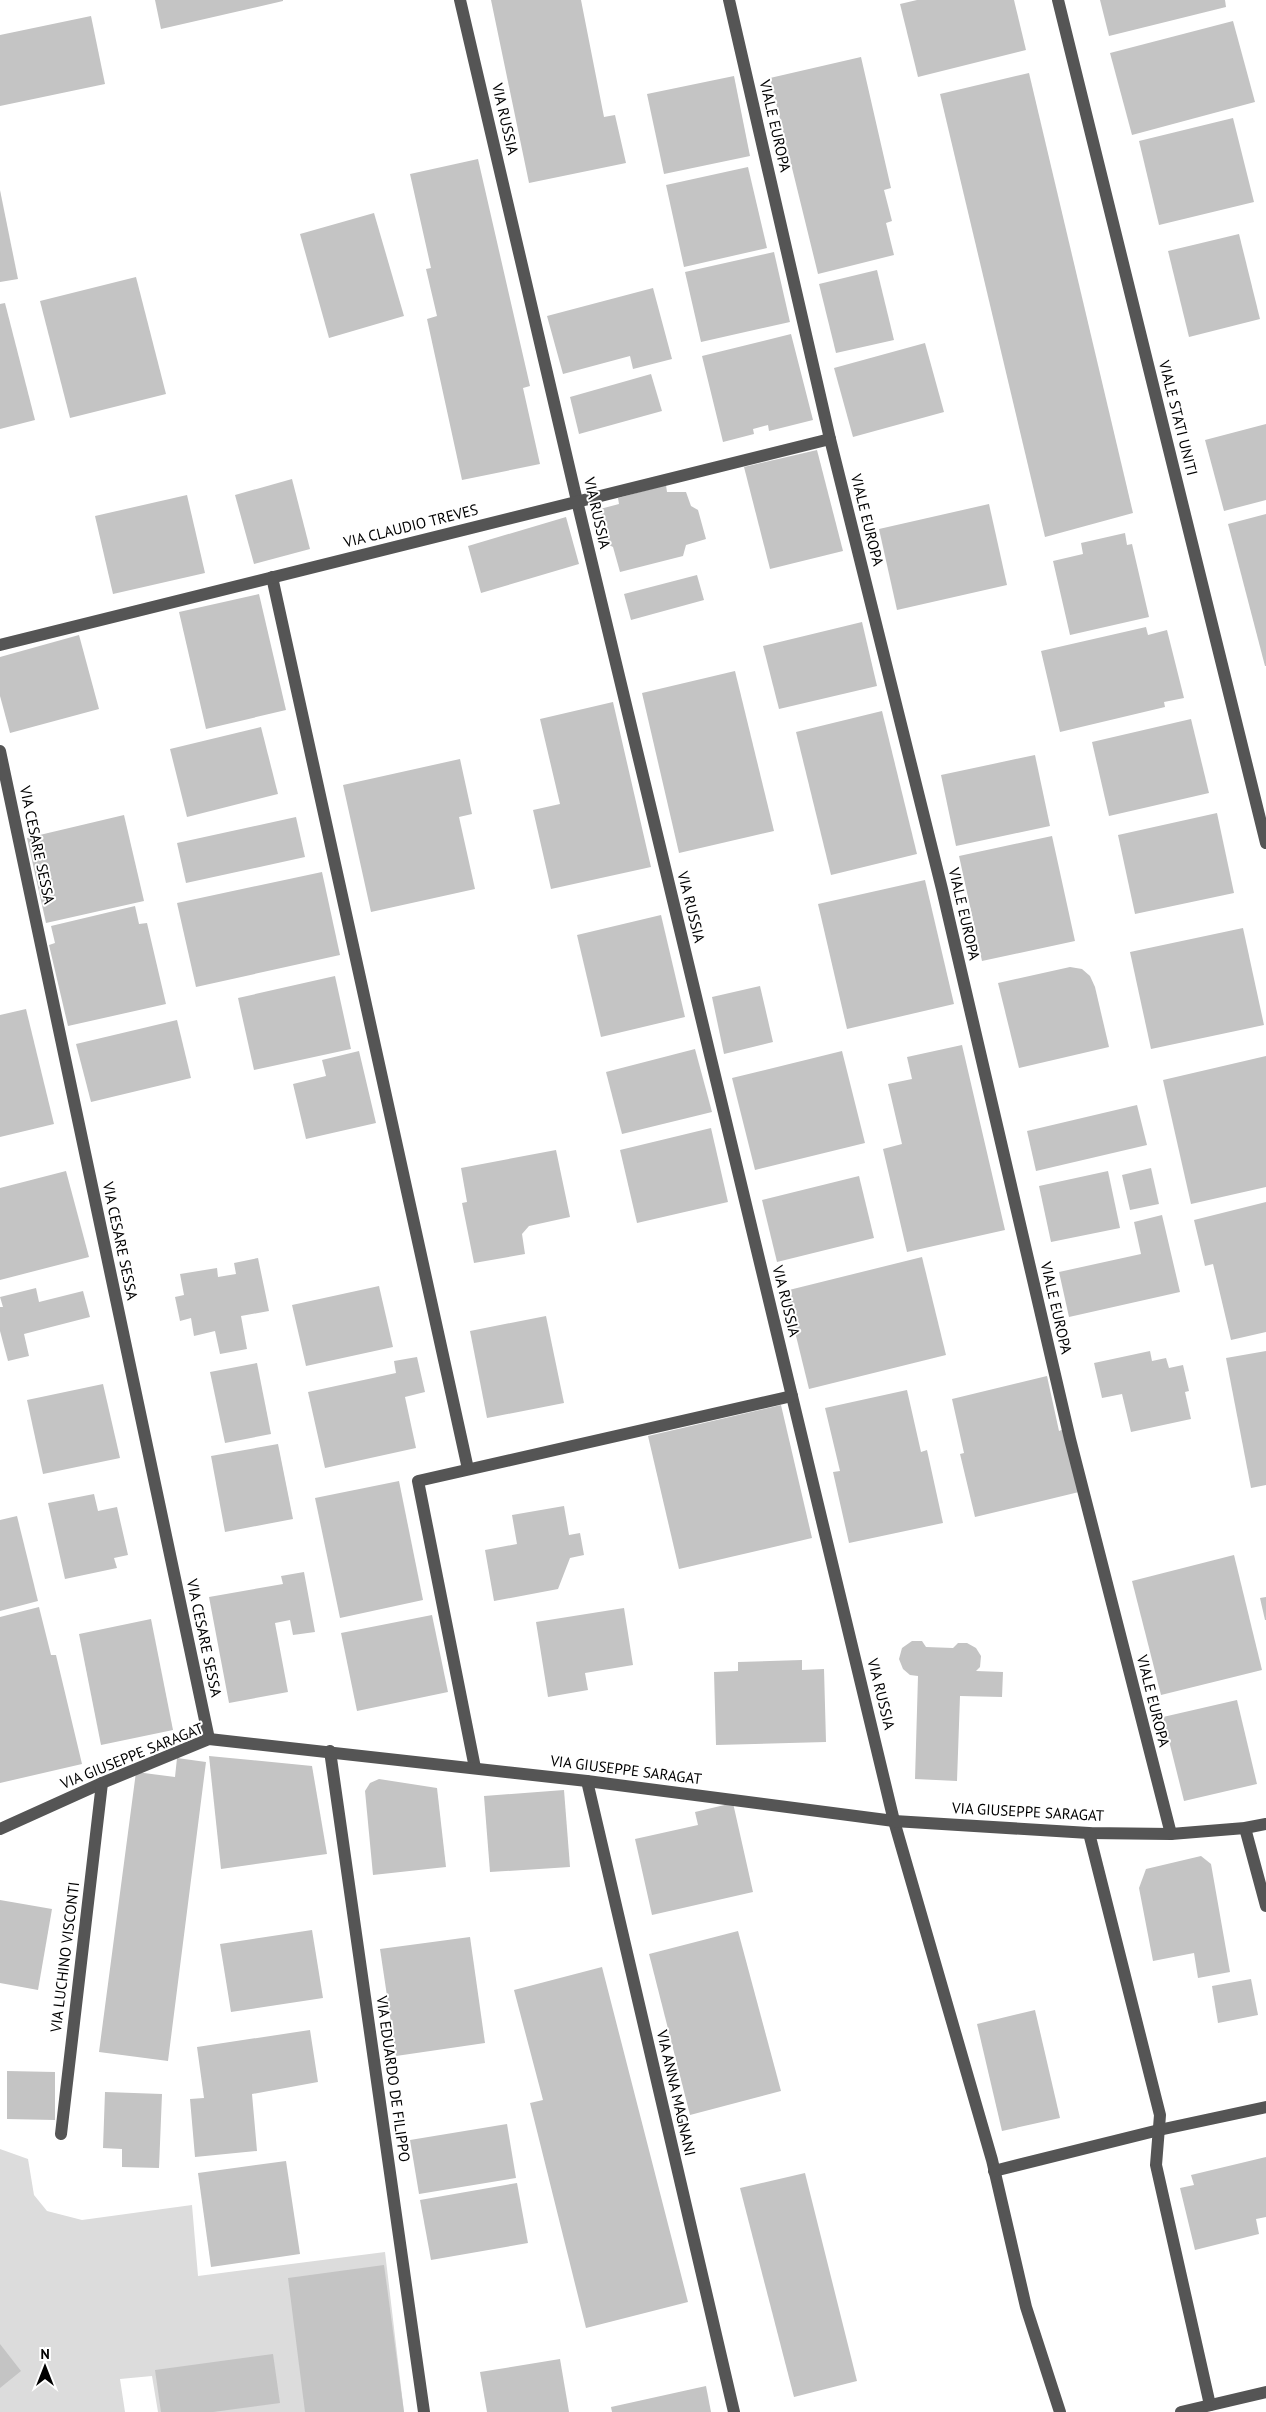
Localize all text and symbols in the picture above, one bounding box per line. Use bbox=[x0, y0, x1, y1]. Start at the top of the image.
street label: VIALE EUROPA bbox=[755, 77, 795, 174]
street label: VIA RUSSIA bbox=[488, 80, 523, 157]
street label: VIALE STATI UNITI bbox=[1155, 357, 1202, 478]
street label: VIALE EUROPA bbox=[847, 471, 888, 568]
street label: VIA RUSSIA bbox=[580, 474, 615, 551]
street label: VIA CLAUDIO TREVES bbox=[341, 500, 480, 552]
street label: VIA CESARE SESSA bbox=[16, 783, 59, 906]
street label: VIALE EUROPA bbox=[944, 865, 984, 962]
street label: VIA RUSSIA bbox=[673, 868, 710, 945]
street label: VIA CESARE SESSA bbox=[99, 1179, 142, 1302]
street label: VIALE EUROPA bbox=[1036, 1259, 1076, 1356]
street label: VIA RUSSIA bbox=[768, 1262, 805, 1339]
street label: VIA CESARE SESSA bbox=[183, 1576, 226, 1699]
street label: VIALE EUROPA bbox=[1133, 1652, 1174, 1749]
street label: VIA RUSSIA bbox=[863, 1655, 900, 1732]
street label: VIA GIUSEPPE SARAGAT bbox=[57, 1718, 207, 1793]
street label: VIA GIUSEPPE SARAGAT bbox=[548, 1751, 703, 1788]
street label: VIA GIUSEPPE SARAGAT bbox=[951, 1798, 1105, 1825]
street label: VIA LUCHINO VISCONTI bbox=[46, 1881, 83, 2034]
street label: VIA EDUARDO DE FILIPPO bbox=[372, 1994, 415, 2163]
street label: VIA ANNA MAGNANI bbox=[653, 2027, 700, 2158]
north arrow bbox=[20, 2342, 70, 2392]
text: N bbox=[40, 2345, 50, 2363]

